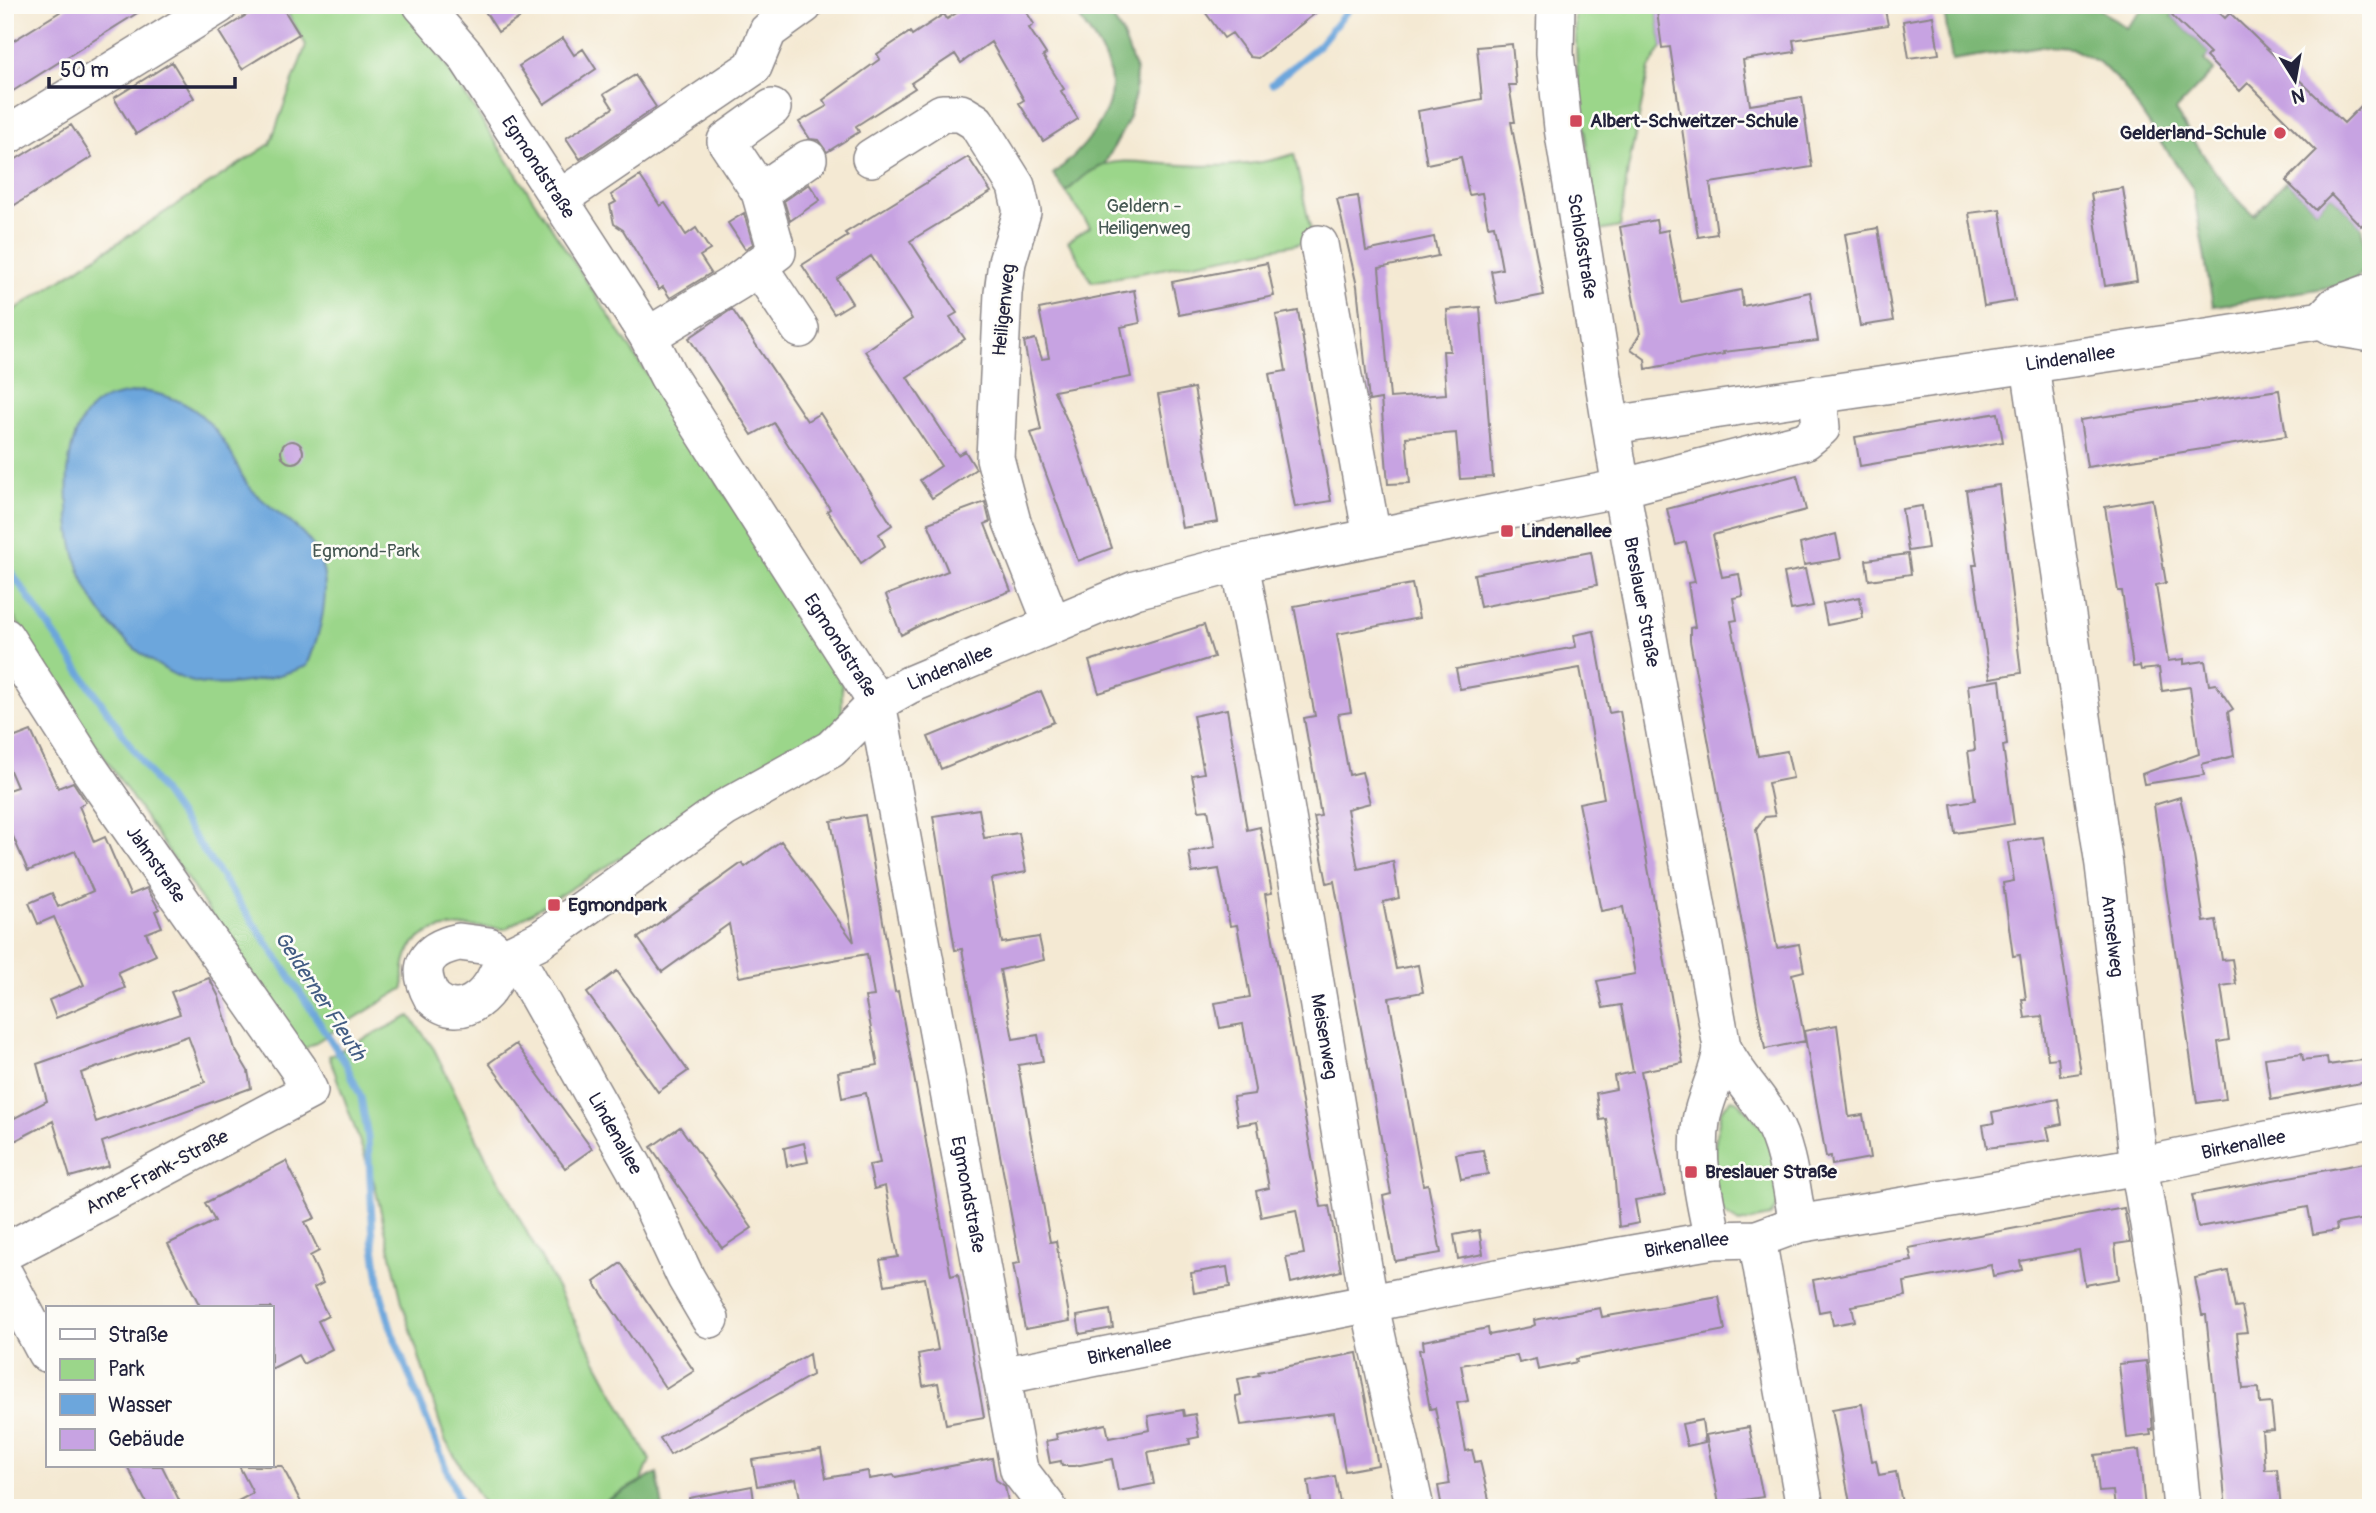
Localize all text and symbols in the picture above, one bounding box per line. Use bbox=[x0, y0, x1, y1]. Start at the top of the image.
scale bar bbox=[49, 46, 234, 90]
north arrow bbox=[2260, 46, 2330, 116]
text: 50 m bbox=[60, 57, 109, 84]
text: N bbox=[2289, 83, 2307, 109]
place label: Albert-Schweitzer-Schule bbox=[1590, 109, 1799, 133]
street label: Egmondstraße bbox=[496, 111, 581, 224]
marker: Albert-Schweitzer-Schule bbox=[1568, 113, 1584, 129]
place label: Gelderland-Schule bbox=[2120, 121, 2267, 145]
marker: Gelderland-Schule bbox=[2272, 125, 2288, 141]
street label: Schloßstraße bbox=[1562, 192, 1602, 301]
park label: Geldern - Heiligenweg bbox=[1098, 194, 1190, 240]
street label: Heiligenweg bbox=[987, 263, 1021, 357]
street label: Lindenallee bbox=[2024, 340, 2117, 377]
place label: Lindenallee bbox=[1521, 519, 1612, 543]
marker: Lindenallee bbox=[1499, 523, 1515, 539]
street label: Breslauer Straße bbox=[1618, 535, 1665, 670]
park label: Egmond-Park bbox=[312, 539, 420, 563]
street label: Egmondstraße bbox=[798, 589, 883, 702]
street label: Lindenallee bbox=[904, 639, 997, 696]
street label: Jahnstraße bbox=[121, 821, 192, 908]
place label: Egmondpark bbox=[568, 893, 668, 917]
street label: Amselweg bbox=[2096, 894, 2129, 979]
marker: Egmondpark bbox=[546, 897, 562, 913]
water label: Gelderner Fleuth bbox=[268, 926, 372, 1067]
street label: Meisenweg bbox=[1305, 992, 1343, 1081]
street label: Lindenallee bbox=[582, 1088, 648, 1179]
street label: Anne-Frank-Straße bbox=[81, 1124, 233, 1220]
street label: Birkenallee bbox=[2199, 1124, 2288, 1165]
street label: Egmondstraße bbox=[945, 1134, 991, 1255]
place label: Breslauer Straße bbox=[1705, 1160, 1838, 1184]
marker: Breslauer Straße bbox=[1683, 1164, 1699, 1180]
street label: Birkenallee bbox=[1642, 1228, 1730, 1264]
legend bbox=[46, 1306, 273, 1468]
text: Straße bbox=[108, 1322, 168, 1349]
street label: Birkenallee bbox=[1085, 1330, 1174, 1371]
text: Park bbox=[108, 1356, 145, 1383]
text: Wasser bbox=[108, 1392, 173, 1419]
text: Gebäude bbox=[108, 1426, 185, 1453]

